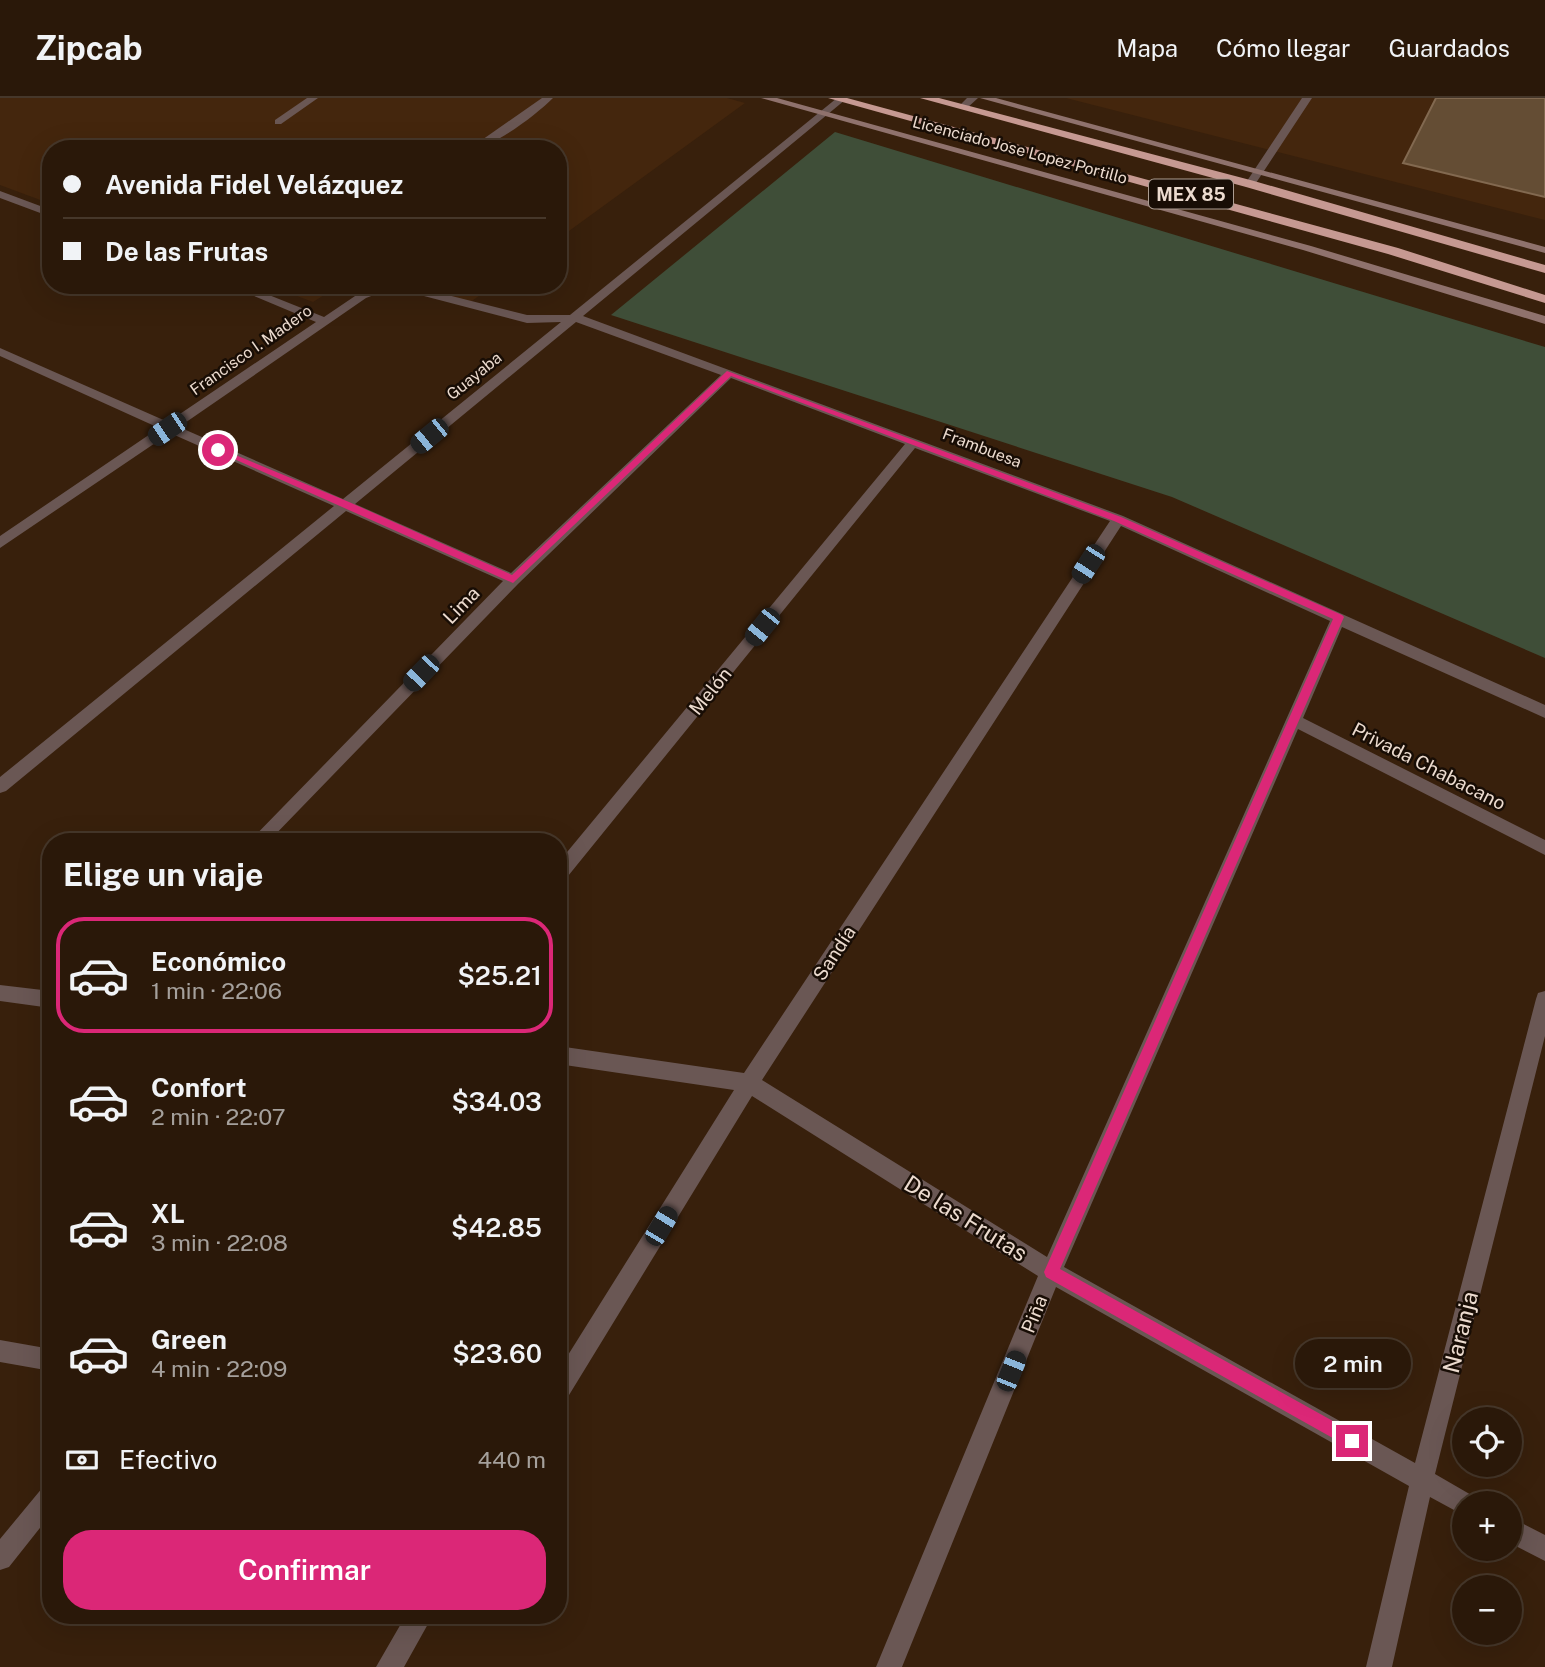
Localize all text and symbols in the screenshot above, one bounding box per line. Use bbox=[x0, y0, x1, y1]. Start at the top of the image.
text: Zipcab bbox=[35, 29, 143, 67]
text: Mapa bbox=[1116, 34, 1178, 62]
text: Cómo llegar bbox=[1216, 34, 1350, 62]
text: Guardados bbox=[1388, 34, 1510, 62]
street label: Licenciado Jose Lopez Portillo bbox=[911, 112, 1129, 188]
text: Avenida Fidel Velázquez bbox=[105, 169, 403, 200]
road number: MEX 85 bbox=[1149, 180, 1233, 208]
text: De las Frutas bbox=[105, 236, 268, 267]
street label: Francisco I. Madero bbox=[186, 301, 316, 399]
street label: Guayaba bbox=[443, 348, 505, 404]
car bbox=[144, 409, 191, 449]
car bbox=[407, 415, 452, 457]
street label: Frambuesa bbox=[940, 424, 1024, 472]
route start bbox=[202, 434, 234, 466]
car bbox=[1068, 541, 1109, 587]
street label: Lima bbox=[438, 582, 484, 628]
car bbox=[741, 604, 784, 650]
car bbox=[399, 651, 444, 695]
street label: Melón bbox=[684, 663, 736, 719]
street label: Privada Chabacano bbox=[1349, 718, 1509, 814]
text: Elige un viaje bbox=[63, 856, 263, 893]
street label: Sandía bbox=[808, 922, 860, 984]
icon: car bbox=[67, 944, 130, 1007]
text: Económico bbox=[151, 946, 286, 977]
text: $25.21 bbox=[457, 960, 542, 991]
text: 1 min · 22:06 bbox=[151, 977, 282, 1004]
icon: car bbox=[67, 1070, 130, 1133]
text: Confort bbox=[151, 1072, 247, 1103]
text: $34.03 bbox=[451, 1086, 542, 1117]
text: 2 min · 22:07 bbox=[151, 1103, 286, 1130]
street label: De las Frutas bbox=[899, 1169, 1033, 1267]
icon: car bbox=[67, 1196, 130, 1259]
text: XL bbox=[151, 1198, 185, 1229]
car bbox=[642, 1203, 681, 1249]
text: $42.85 bbox=[451, 1212, 542, 1243]
text: 3 min · 22:08 bbox=[151, 1229, 288, 1256]
street label: Naranja bbox=[1437, 1288, 1483, 1376]
street label: Piña bbox=[1017, 1292, 1051, 1336]
icon: car bbox=[67, 1322, 130, 1385]
text: Green bbox=[151, 1324, 227, 1355]
text: $23.60 bbox=[452, 1338, 542, 1369]
callout: 2 min bbox=[1294, 1340, 1410, 1388]
car bbox=[994, 1348, 1029, 1394]
text: 2 min bbox=[1323, 1350, 1383, 1377]
text: 4 min · 22:09 bbox=[151, 1355, 287, 1382]
map controls bbox=[1452, 1407, 1522, 1645]
button: locate bbox=[1452, 1407, 1522, 1477]
route end bbox=[1336, 1425, 1368, 1457]
icon: cash bbox=[63, 1441, 101, 1479]
text: Efectivo bbox=[119, 1444, 217, 1475]
text: 440 m bbox=[478, 1446, 546, 1473]
button: + bbox=[1452, 1491, 1522, 1561]
button: Confirmar bbox=[63, 1530, 546, 1610]
button: − bbox=[1452, 1575, 1522, 1645]

